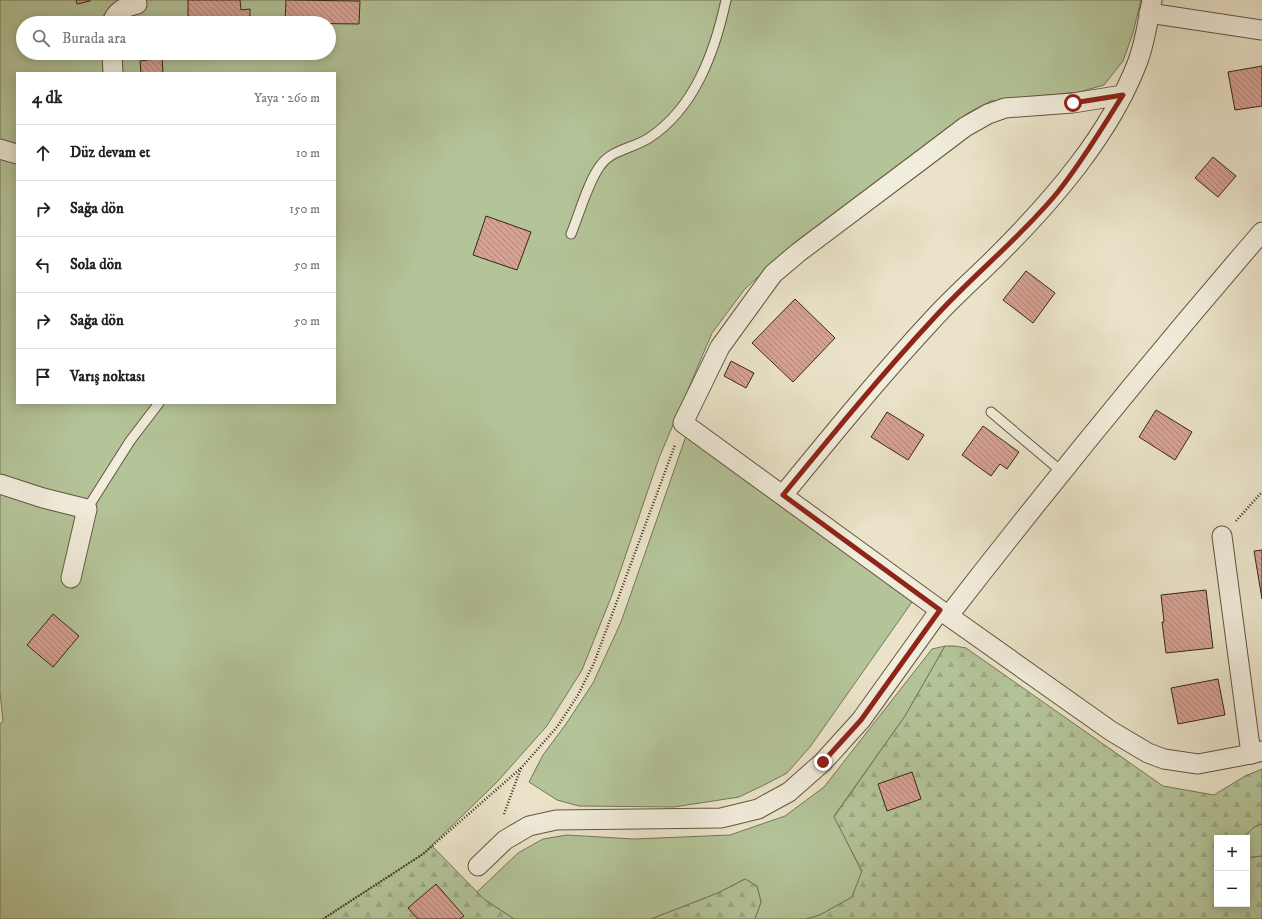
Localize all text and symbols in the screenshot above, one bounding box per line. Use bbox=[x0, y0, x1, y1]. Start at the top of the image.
search box bbox=[16, 16, 336, 60]
icon: search bbox=[30, 27, 52, 49]
text: Burada ara bbox=[62, 29, 126, 48]
text: 4 dk bbox=[32, 87, 62, 109]
text: Yaya · 260 m bbox=[254, 90, 320, 106]
route start bbox=[1064, 94, 1082, 112]
icon: ahead bbox=[32, 142, 54, 164]
text: Düz devam et bbox=[70, 143, 150, 162]
text: 10 m bbox=[296, 145, 320, 161]
icon: right bbox=[32, 198, 54, 220]
text: Sağa dön bbox=[70, 199, 124, 218]
text: 150 m bbox=[289, 201, 320, 217]
icon: left bbox=[32, 254, 54, 276]
text: Sola dön bbox=[70, 255, 122, 274]
text: 50 m bbox=[294, 257, 320, 273]
icon: right bbox=[32, 310, 54, 332]
text: Sağa dön bbox=[70, 311, 124, 330]
text: 50 m bbox=[294, 313, 320, 329]
icon: arrive bbox=[32, 366, 54, 388]
text: Varış noktası bbox=[70, 367, 145, 386]
route end bbox=[814, 753, 832, 771]
map controls bbox=[1214, 835, 1250, 907]
button: + bbox=[1214, 835, 1250, 871]
button: − bbox=[1214, 871, 1250, 907]

